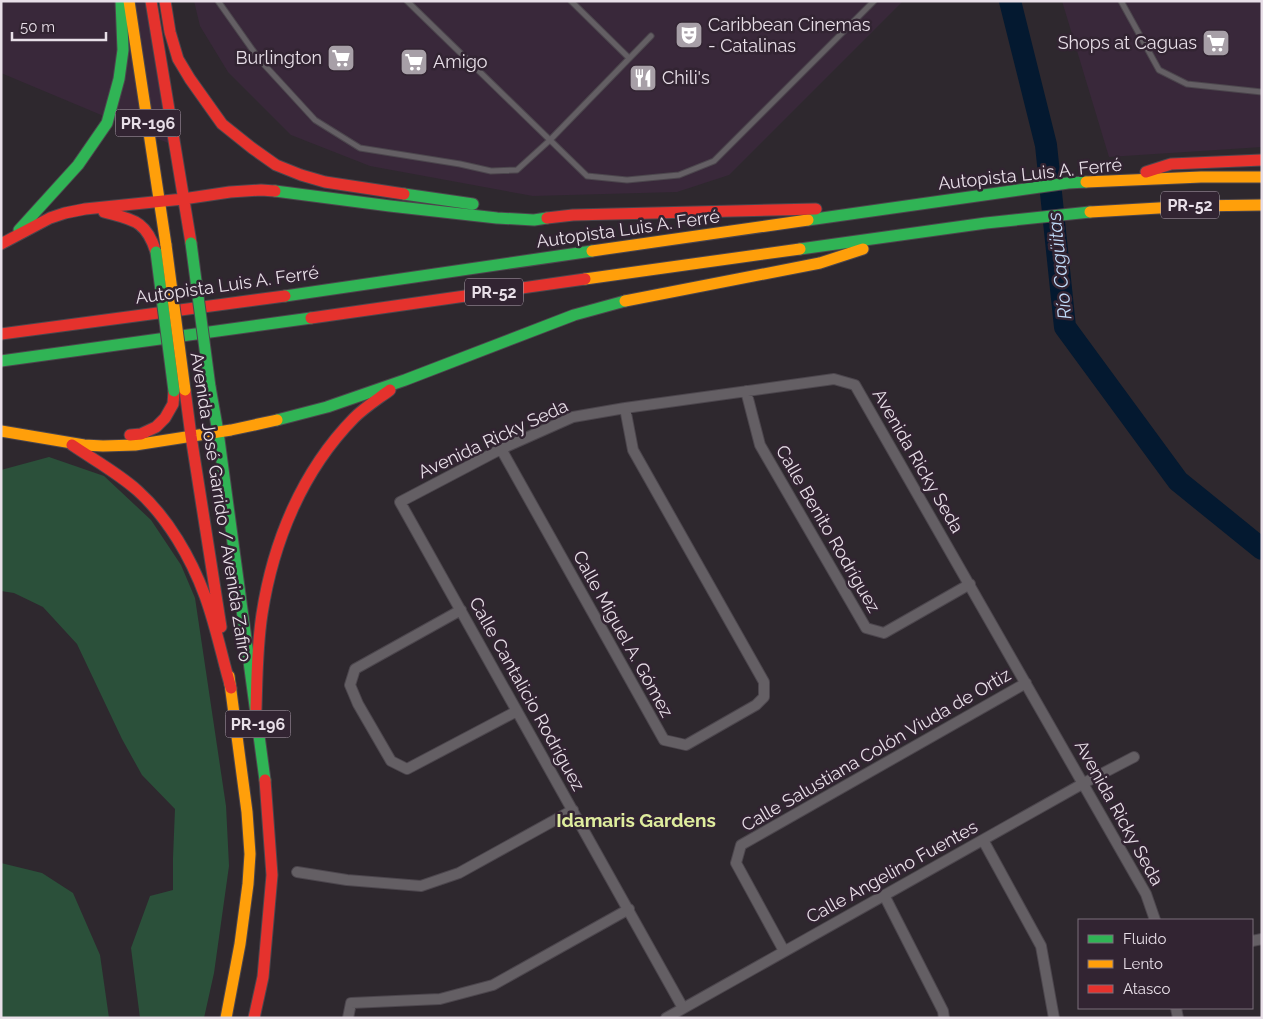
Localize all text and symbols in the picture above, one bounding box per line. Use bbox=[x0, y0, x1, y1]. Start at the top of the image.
scale bar bbox=[12, 10, 106, 42]
place label: Caribbean Cinemas - Catalinas bbox=[708, 14, 871, 56]
text: 50 m bbox=[20, 18, 55, 36]
theatre icon: Caribbean Cinemas - Catalinas bbox=[674, 20, 704, 50]
supermarket icon: Shops at Caguas bbox=[1201, 28, 1231, 58]
place label: Shops at Caguas bbox=[1058, 32, 1197, 53]
supermarket icon: Burlington bbox=[326, 43, 356, 73]
place label: Burlington bbox=[235, 47, 322, 68]
supermarket icon: Amigo bbox=[399, 47, 429, 77]
place label: Amigo bbox=[433, 51, 488, 72]
restaurant icon: Chili's bbox=[628, 63, 658, 93]
place label: Chili's bbox=[662, 67, 710, 88]
road number: PR-196 bbox=[116, 110, 180, 136]
street label: Autopista Luis A. Ferré bbox=[937, 153, 1123, 194]
road number: PR-52 bbox=[1161, 192, 1219, 218]
street label: Autopista Luis A. Ferré bbox=[535, 205, 721, 252]
water label: Río Cagüitas bbox=[1042, 211, 1076, 321]
street label: Autopista Luis A. Ferré bbox=[134, 261, 320, 308]
road number: PR-52 bbox=[465, 278, 523, 306]
street label: Avenida José Garrido / Avenida Zafiro bbox=[187, 351, 256, 663]
street label: Avenida Ricky Seda bbox=[869, 385, 968, 536]
street label: Avenida Ricky Seda bbox=[415, 395, 571, 482]
street label: Calle Benito Rodríguez bbox=[772, 441, 885, 616]
street label: Calle Miguel A. Gómez bbox=[569, 547, 678, 721]
street label: Calle Cantalicio Rodríguez bbox=[465, 593, 590, 794]
street label: Calle Salustiana Colón Viuda de Ortiz bbox=[737, 664, 1014, 835]
road number: PR-196 bbox=[226, 711, 290, 738]
street label: Avenida Ricky Seda bbox=[1071, 736, 1168, 889]
district label: Idamaris Gardens bbox=[556, 809, 716, 831]
street label: Calle Angelino Fuentes bbox=[803, 816, 981, 927]
legend bbox=[1078, 919, 1253, 1009]
text: Fluido bbox=[1123, 930, 1166, 948]
text: Lento bbox=[1123, 955, 1163, 973]
text: Atasco bbox=[1123, 980, 1170, 998]

